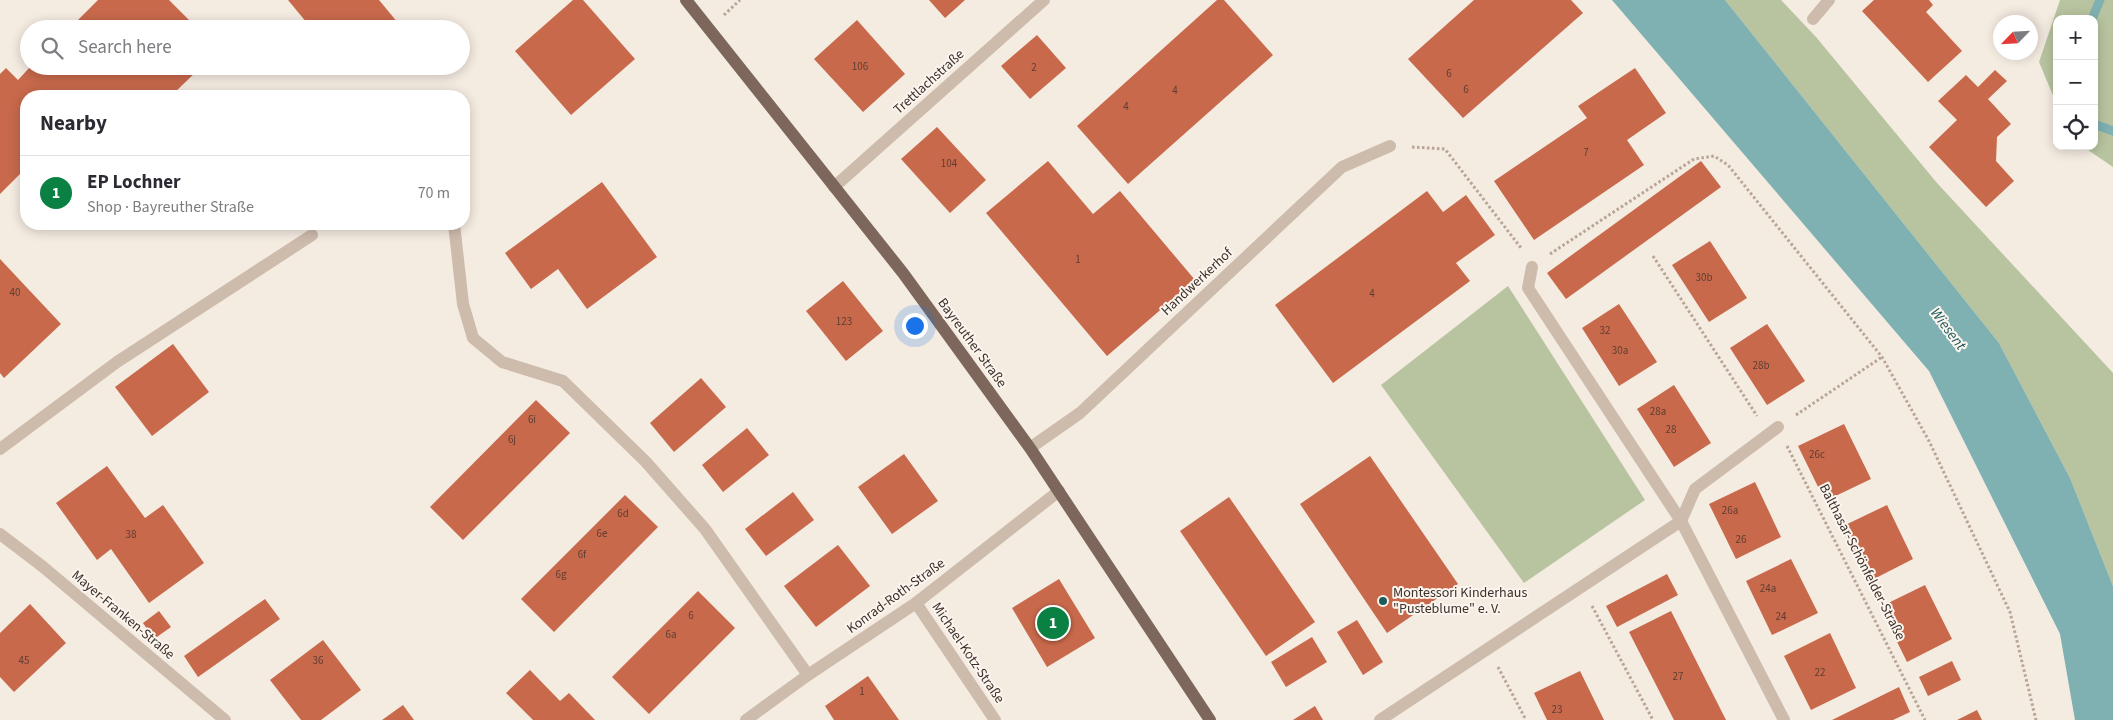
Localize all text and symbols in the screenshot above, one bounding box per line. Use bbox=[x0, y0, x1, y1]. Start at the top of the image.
north arrow bbox=[1993, 15, 2038, 60]
map controls bbox=[2053, 15, 2098, 150]
button: + bbox=[2053, 15, 2098, 60]
search box bbox=[20, 20, 470, 75]
icon: search bbox=[38, 34, 66, 62]
text: Search here bbox=[78, 34, 172, 61]
street label: Trettlachstraße bbox=[889, 45, 969, 119]
house number: 106 bbox=[852, 59, 869, 74]
house number: 2 bbox=[1031, 60, 1037, 75]
button: − bbox=[2053, 60, 2098, 105]
house number: 6 bbox=[1446, 66, 1452, 81]
house number: 6 bbox=[1463, 82, 1469, 97]
house number: 4 bbox=[1172, 83, 1178, 98]
house number: 4 bbox=[1123, 99, 1129, 114]
button: locate bbox=[2053, 105, 2098, 150]
text: Nearby bbox=[40, 108, 107, 138]
house number: 7 bbox=[1583, 145, 1589, 160]
house number: 104 bbox=[941, 156, 958, 171]
text: EP Lochner bbox=[87, 169, 181, 196]
text: 1 bbox=[52, 182, 60, 204]
text: 70 m bbox=[418, 182, 450, 204]
text: Shop · Bayreuther Straße bbox=[87, 196, 254, 218]
street label: Handwerkerhof bbox=[1157, 243, 1238, 320]
house number: 1 bbox=[1075, 252, 1081, 267]
house number: 30b bbox=[1695, 270, 1713, 285]
house number: 40 bbox=[10, 285, 20, 300]
house number: 4 bbox=[1369, 286, 1375, 301]
street label: Bayreuther Straße bbox=[933, 294, 1011, 392]
water label: Wiesent bbox=[1925, 303, 1972, 355]
your location bbox=[902, 313, 928, 339]
house number: 123 bbox=[836, 314, 852, 329]
house number: 32 bbox=[1600, 323, 1610, 338]
house number: 30a bbox=[1612, 343, 1628, 358]
house number: 28b bbox=[1752, 358, 1770, 373]
house number: 28a bbox=[1650, 404, 1666, 419]
house number: 6i bbox=[528, 412, 536, 427]
house number: 28 bbox=[1666, 422, 1677, 437]
house number: 6j bbox=[508, 432, 516, 447]
house number: 26c bbox=[1809, 447, 1825, 462]
street label: Balthasar-Schönfelder-Straße bbox=[1814, 480, 1910, 644]
house number: 26a bbox=[1722, 503, 1738, 518]
house number: 6d bbox=[617, 506, 629, 521]
house number: 6e bbox=[597, 526, 608, 541]
house number: 38 bbox=[126, 527, 137, 542]
house number: 26 bbox=[1736, 532, 1747, 547]
house number: 6f bbox=[578, 547, 587, 562]
street label: Konrad-Roth-Straße bbox=[843, 553, 949, 638]
street label: Mayer-Franken-Straße bbox=[67, 566, 179, 664]
house number: 6g bbox=[555, 567, 567, 582]
house number: 24a bbox=[1760, 581, 1776, 596]
place label: Montessori Kinderhaus "Pusteblume" e. V. bbox=[1393, 583, 1527, 619]
marker: Montessori Kinderhaus "Pusteblume" e. V. bbox=[1377, 595, 1389, 607]
street label: Michael-Kotz-Straße bbox=[927, 599, 1009, 708]
pin: 1 bbox=[1037, 604, 1069, 642]
house number: 6 bbox=[688, 608, 694, 623]
house number: 24 bbox=[1776, 609, 1787, 624]
house number: 6a bbox=[665, 627, 677, 642]
house number: 45 bbox=[19, 653, 29, 668]
house number: 36 bbox=[313, 653, 324, 668]
house number: 22 bbox=[1815, 665, 1825, 680]
house number: 27 bbox=[1673, 669, 1683, 684]
house number: 1 bbox=[859, 684, 865, 699]
house number: 23 bbox=[1552, 702, 1562, 717]

